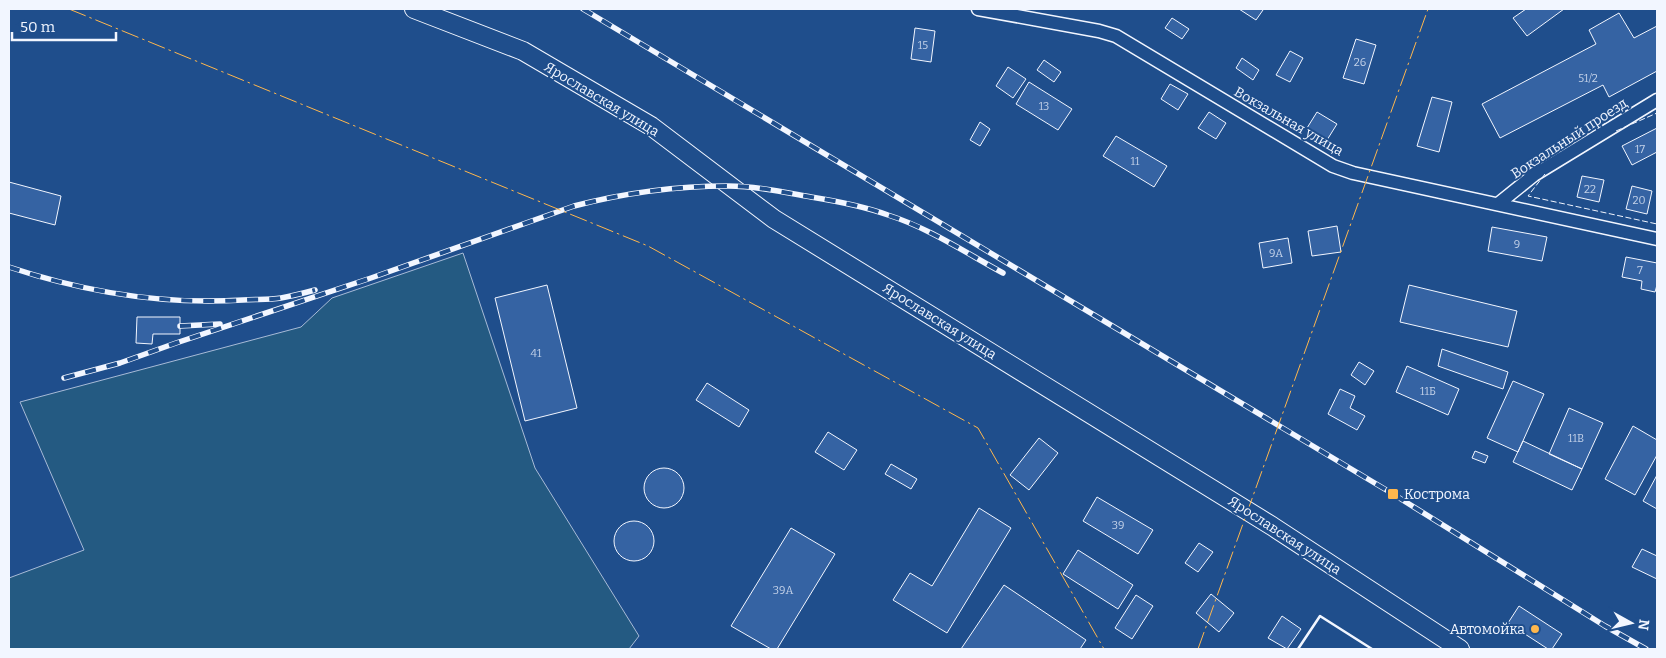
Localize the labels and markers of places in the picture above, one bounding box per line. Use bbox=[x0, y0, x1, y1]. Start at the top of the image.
place label: Кострома bbox=[1404, 486, 1470, 503]
marker: Кострома bbox=[1386, 487, 1400, 501]
place label: Автомойка bbox=[1450, 621, 1525, 638]
marker: Автомойка bbox=[1529, 623, 1541, 635]

